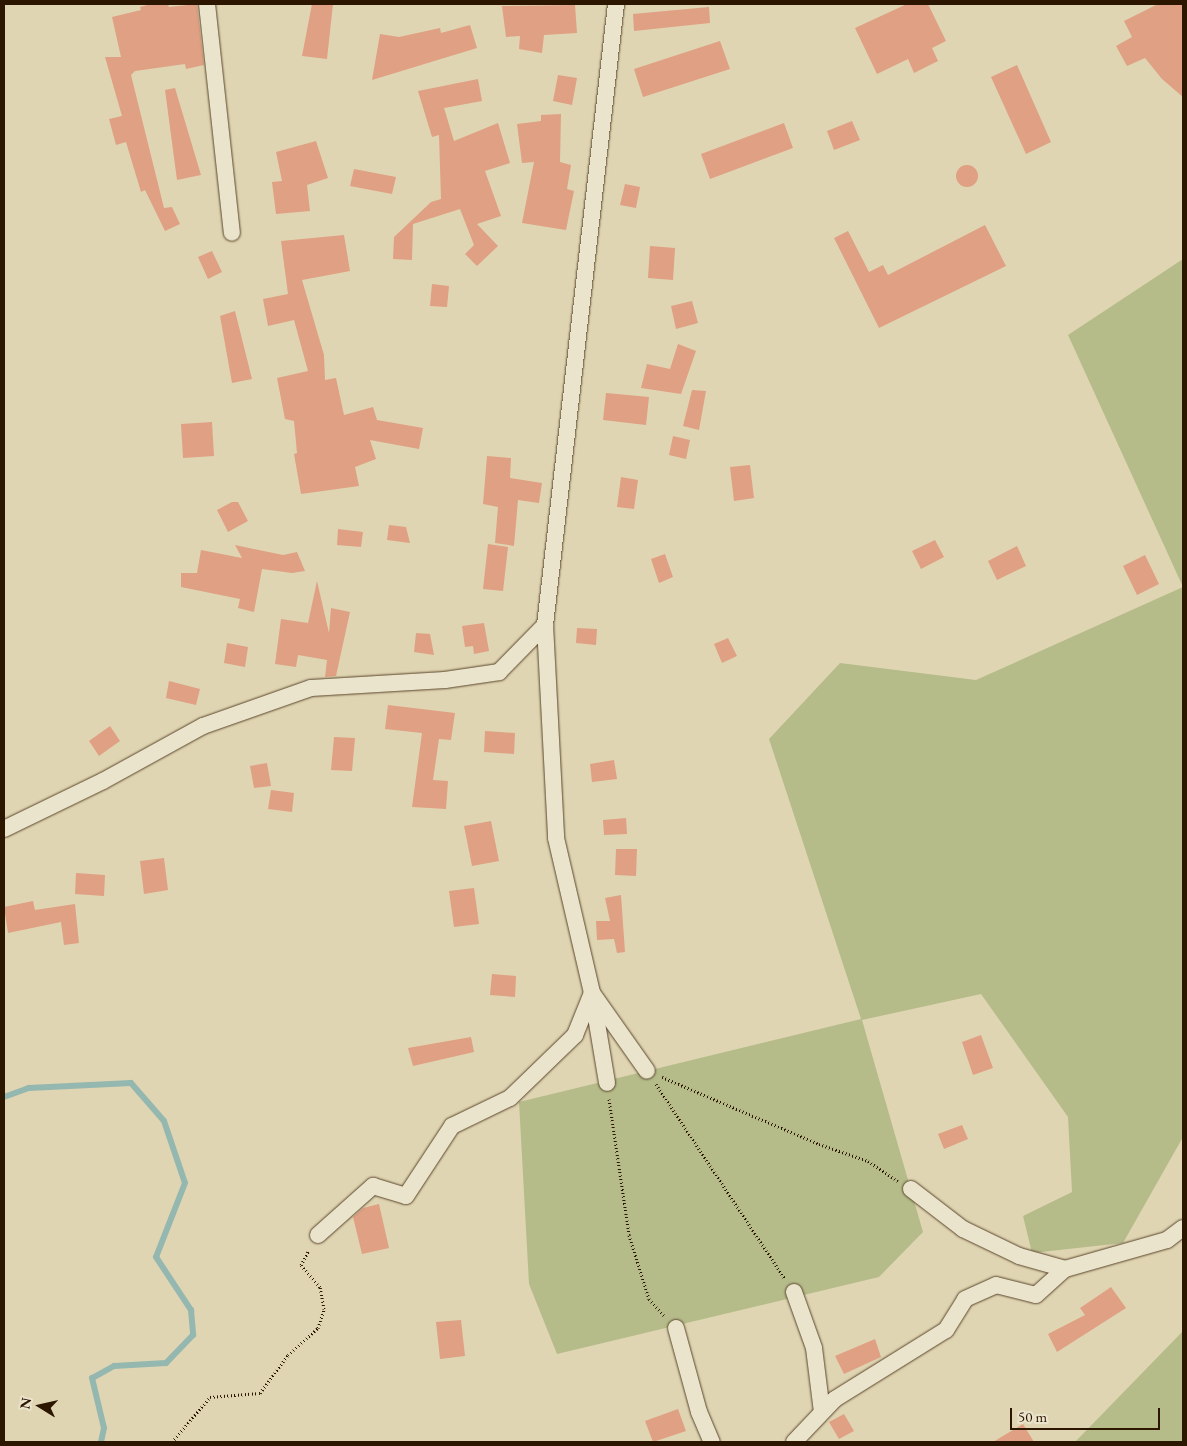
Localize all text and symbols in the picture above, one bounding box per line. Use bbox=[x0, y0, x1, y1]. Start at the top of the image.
north arrow bbox=[15, 1381, 65, 1431]
text: N bbox=[15, 1396, 35, 1411]
scale bar bbox=[1012, 1398, 1162, 1430]
text: 50 m bbox=[1018, 1407, 1047, 1426]

